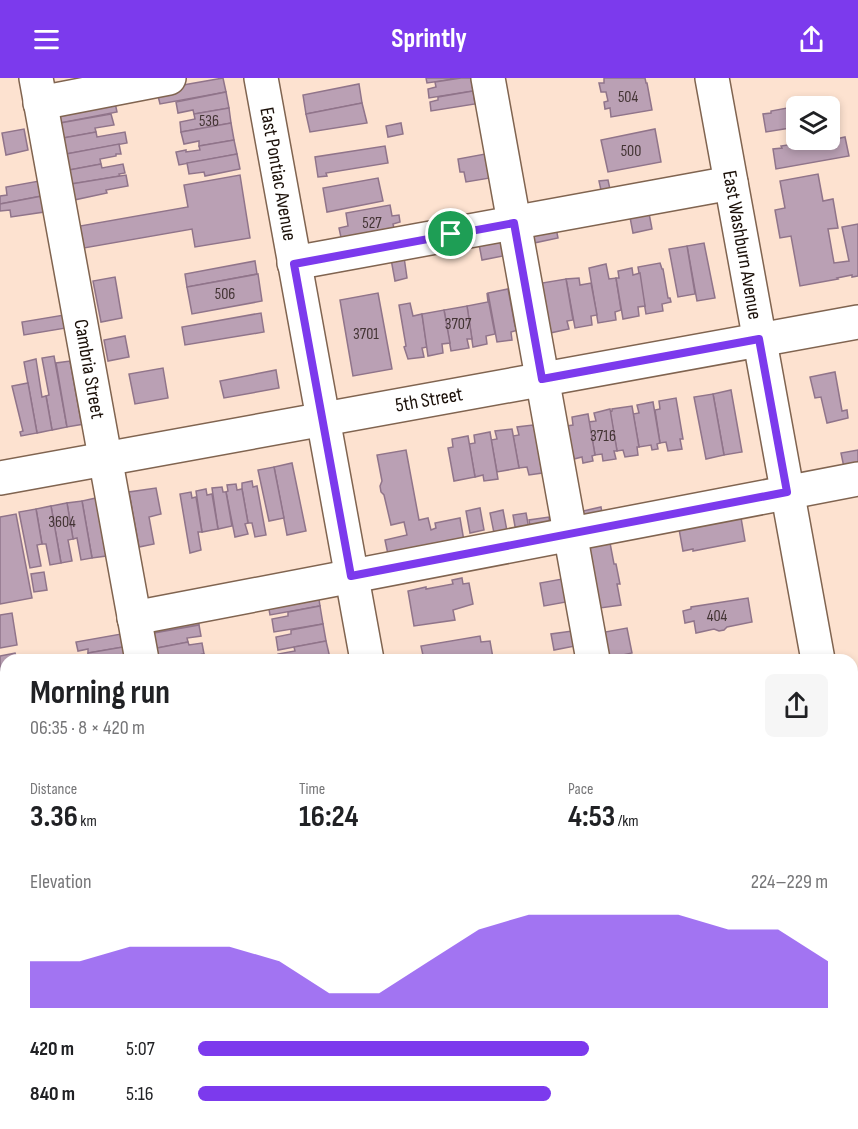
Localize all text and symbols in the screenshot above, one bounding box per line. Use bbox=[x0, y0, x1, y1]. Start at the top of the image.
icon: menu bbox=[30, 23, 63, 56]
text: Sprintly bbox=[391, 23, 467, 55]
icon: share bbox=[795, 23, 828, 56]
house number: 504 bbox=[618, 88, 638, 107]
map controls bbox=[786, 96, 840, 150]
button: layers bbox=[786, 96, 840, 150]
street label: East Pontiac Avenue bbox=[254, 105, 302, 243]
house number: 536 bbox=[199, 112, 219, 131]
house number: 500 bbox=[621, 142, 641, 161]
street label: East Washburn Avenue bbox=[717, 169, 767, 321]
pin bbox=[425, 208, 476, 259]
house number: 527 bbox=[362, 214, 382, 233]
icon: arrive bbox=[434, 217, 467, 250]
house number: 506 bbox=[215, 285, 235, 304]
house number: 3707 bbox=[445, 315, 472, 334]
street label: Cambria Street bbox=[68, 317, 110, 421]
house number: 3701 bbox=[353, 325, 379, 344]
street label: 5th Street bbox=[393, 382, 465, 418]
house number: 3716 bbox=[590, 427, 616, 446]
house number: 3604 bbox=[48, 513, 76, 532]
house number: 404 bbox=[707, 607, 728, 626]
text: Morning run bbox=[30, 673, 170, 713]
button: share bbox=[765, 674, 828, 737]
text: 06:35 · 8 × 420 m bbox=[30, 716, 145, 740]
text: Distance bbox=[30, 780, 77, 799]
text: Time bbox=[299, 780, 325, 799]
text: Pace bbox=[568, 780, 593, 799]
text: 3.36 bbox=[30, 799, 78, 835]
text: 16:24 bbox=[299, 799, 359, 835]
text: 4:53 bbox=[568, 799, 615, 835]
text: km bbox=[78, 812, 97, 831]
text: /km bbox=[615, 812, 639, 831]
text: Elevation bbox=[30, 870, 92, 894]
text: 224–229 m bbox=[751, 870, 828, 894]
text: 420 m bbox=[30, 1037, 74, 1061]
text: 5:07 bbox=[126, 1037, 155, 1061]
text: 840 m bbox=[30, 1082, 75, 1106]
text: 5:16 bbox=[126, 1082, 154, 1106]

